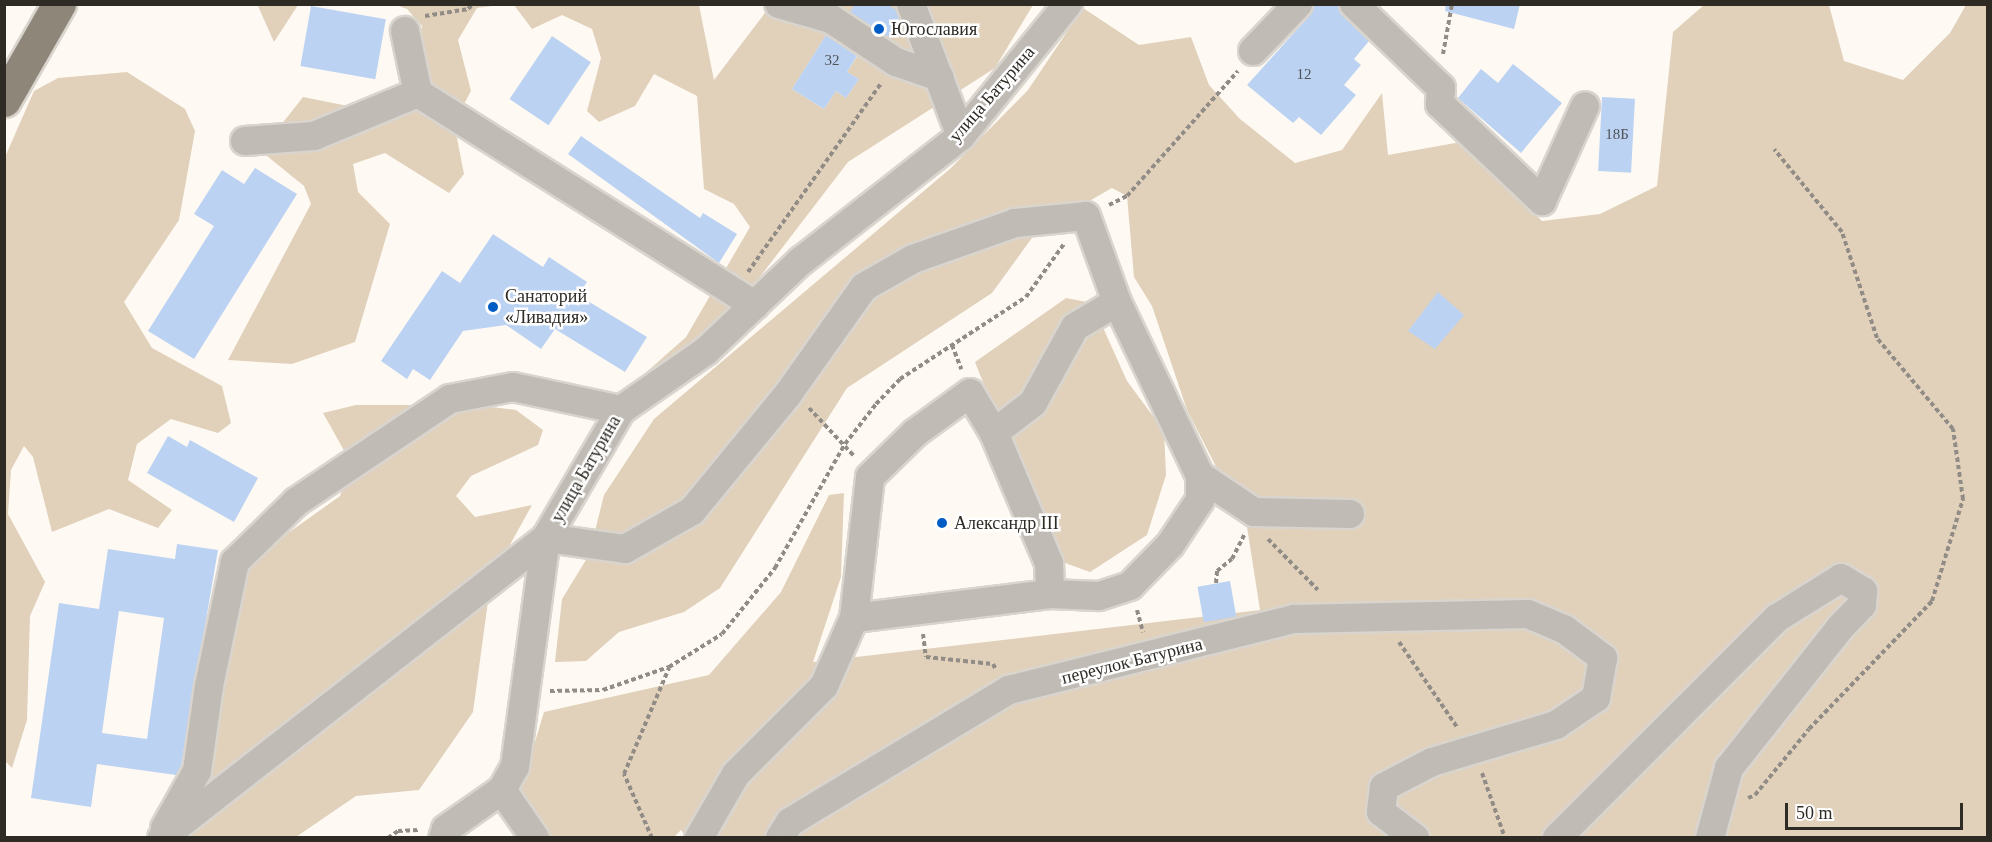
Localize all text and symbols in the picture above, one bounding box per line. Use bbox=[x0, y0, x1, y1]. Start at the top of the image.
place label: Югославия bbox=[891, 18, 977, 40]
marker: Югославия bbox=[872, 22, 886, 36]
street label: улица Батурина bbox=[945, 42, 1039, 146]
house number: 32 bbox=[824, 52, 840, 70]
house number: 12 bbox=[1296, 66, 1312, 84]
house number: 18Б bbox=[1605, 126, 1629, 144]
place label: Санаторий «Ливадия» bbox=[505, 286, 588, 328]
marker: Санаторий «Ливадия» bbox=[486, 300, 500, 314]
street label: улица Батурина bbox=[547, 412, 625, 526]
place label: Александр III bbox=[954, 512, 1059, 534]
marker: Александр III bbox=[935, 516, 949, 530]
street label: переулок Батурина bbox=[1059, 633, 1205, 689]
scale bar bbox=[1788, 791, 1966, 829]
text: 50 m bbox=[1796, 803, 1833, 823]

